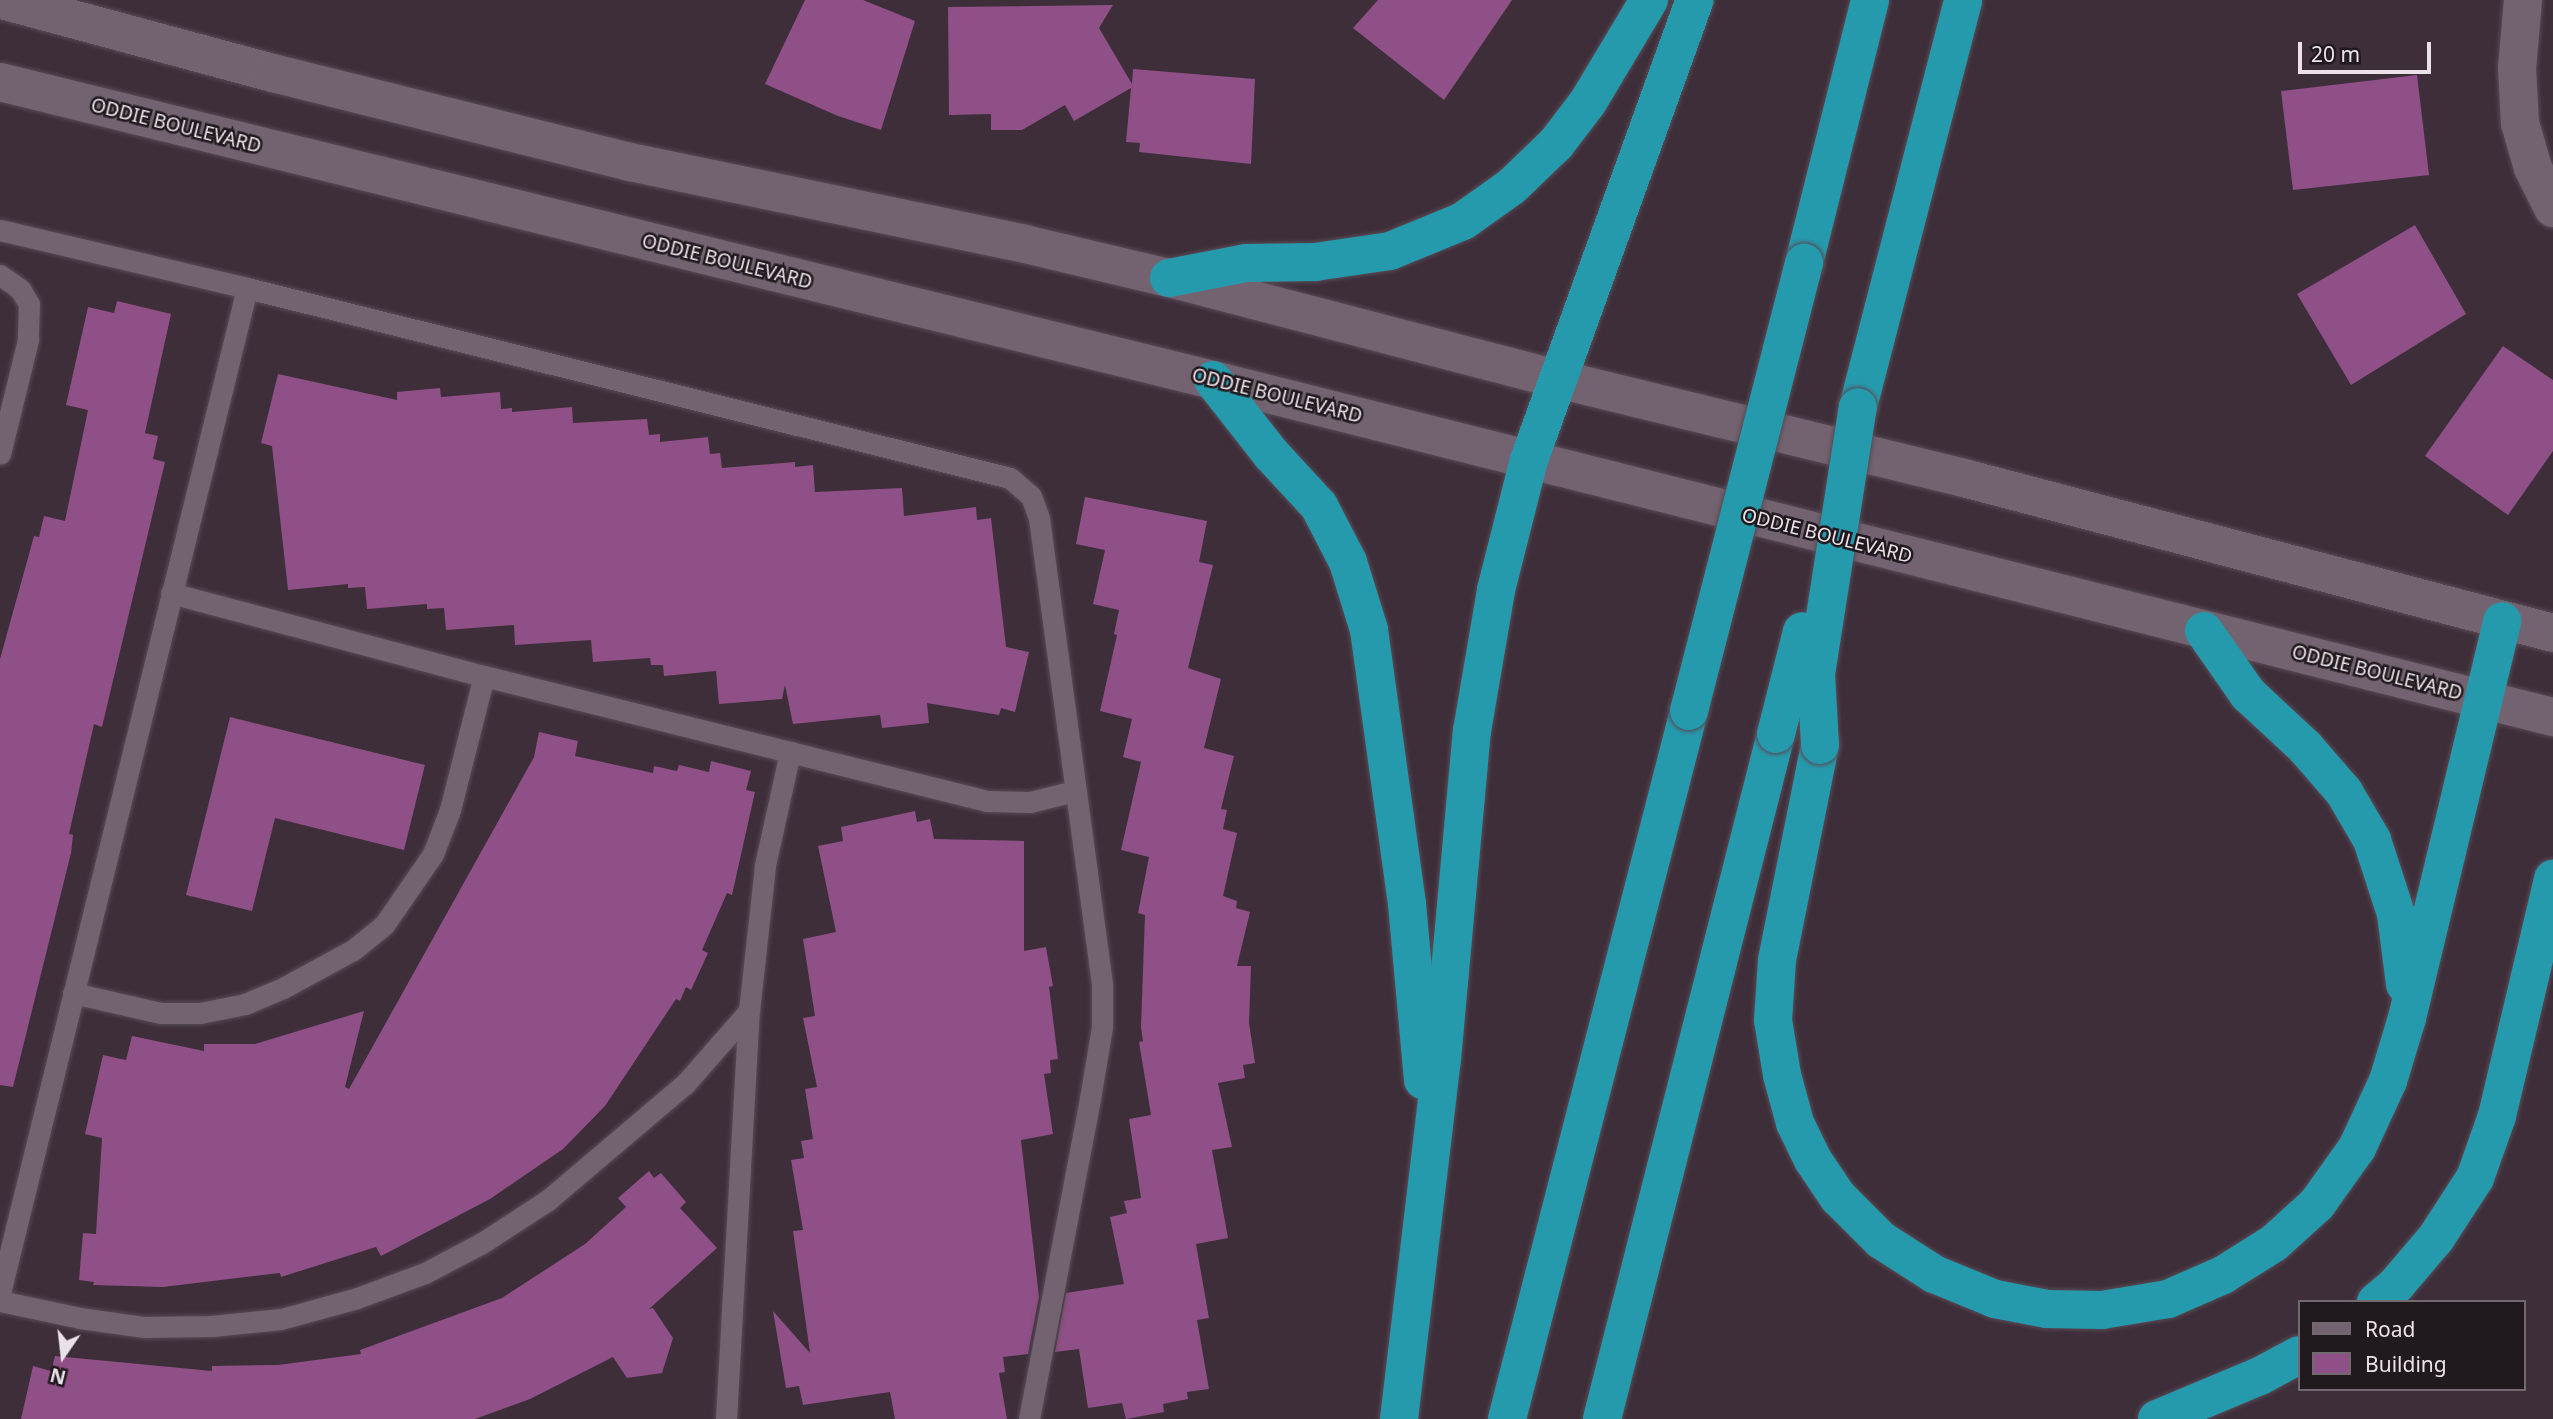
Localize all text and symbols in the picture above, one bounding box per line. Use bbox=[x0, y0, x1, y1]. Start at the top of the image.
scale bar bbox=[2301, 28, 2434, 72]
text: 20 m bbox=[2311, 40, 2360, 68]
street label: ODDIE BOULEVARD bbox=[89, 94, 263, 158]
street label: ODDIE BOULEVARD bbox=[640, 230, 814, 294]
street label: ODDIE BOULEVARD bbox=[1190, 364, 1364, 428]
street label: ODDIE BOULEVARD bbox=[1740, 504, 1914, 568]
street label: ODDIE BOULEVARD bbox=[2290, 641, 2464, 705]
legend bbox=[2298, 1300, 2525, 1391]
text: Road bbox=[2365, 1315, 2415, 1343]
north arrow bbox=[28, 1321, 98, 1391]
text: Building bbox=[2365, 1350, 2447, 1378]
text: N bbox=[47, 1362, 69, 1391]

